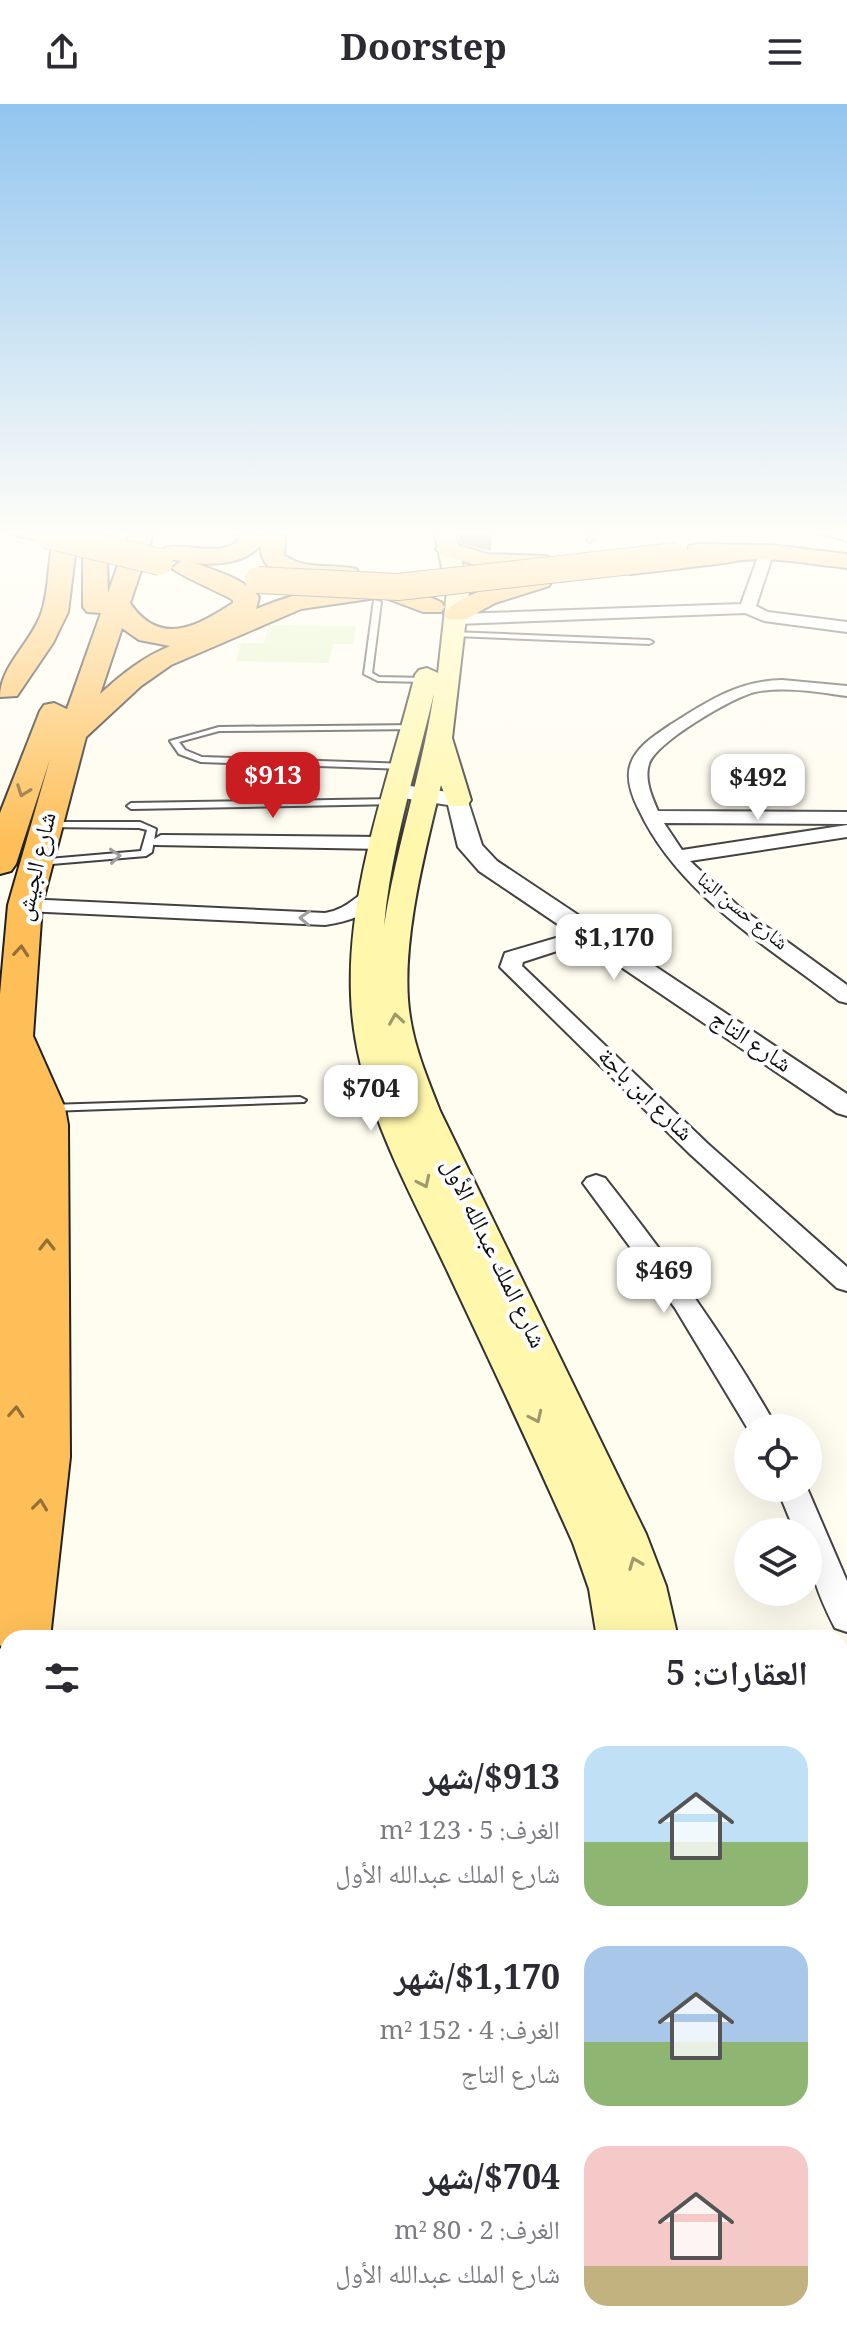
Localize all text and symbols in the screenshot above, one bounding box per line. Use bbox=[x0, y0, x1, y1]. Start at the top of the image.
text: Doorstep bbox=[340, 22, 507, 83]
icon: share bbox=[40, 30, 84, 74]
icon: menu bbox=[763, 30, 807, 74]
pin: $913 bbox=[226, 752, 320, 820]
pin: $492 bbox=[711, 754, 805, 822]
text: $913 bbox=[244, 756, 302, 800]
text: $492 bbox=[729, 758, 787, 802]
one-way arrow bbox=[17, 784, 33, 798]
street label: شارع الجيش bbox=[6, 808, 70, 926]
one-way arrow bbox=[109, 848, 122, 865]
street label: شارع حسن البنا bbox=[687, 865, 795, 961]
one-way arrow bbox=[298, 909, 311, 926]
pin: $1,170 bbox=[549, 914, 679, 982]
text: $1,170 bbox=[574, 918, 654, 962]
one-way arrow bbox=[12, 944, 29, 957]
street label: شارع التاج bbox=[701, 1000, 799, 1086]
one-way arrow bbox=[388, 1012, 405, 1025]
street label: شارع ابن باجة bbox=[586, 1039, 702, 1153]
pin: $704 bbox=[324, 1065, 418, 1133]
text: $704 bbox=[342, 1069, 400, 1113]
street label: شارع الملك عبدالله الأول bbox=[428, 1152, 556, 1356]
one-way arrow bbox=[414, 1174, 430, 1189]
one-way arrow bbox=[38, 1238, 56, 1251]
pin: $469 bbox=[617, 1247, 711, 1315]
text: $469 bbox=[635, 1251, 693, 1295]
one-way arrow bbox=[7, 1406, 24, 1419]
one-way arrow bbox=[526, 1409, 542, 1424]
map controls bbox=[734, 1414, 822, 1606]
button: locate bbox=[734, 1414, 822, 1502]
one-way arrow bbox=[31, 1498, 48, 1512]
button: layers bbox=[734, 1518, 822, 1606]
one-way arrow bbox=[628, 1557, 645, 1571]
text: العقارات: 5 bbox=[666, 1649, 808, 1707]
icon: filters bbox=[40, 1656, 84, 1700]
text: $913/شهر bbox=[423, 1753, 560, 1811]
icon: home bbox=[648, 1778, 744, 1874]
text: الغرف: 5 · 123 m² bbox=[380, 1811, 560, 1855]
text: شارع الملك عبدالله الأول bbox=[335, 1855, 560, 1899]
text: $1,170/شهر bbox=[394, 1953, 560, 2011]
icon: home bbox=[648, 1978, 744, 2074]
text: الغرف: 4 · 152 m² bbox=[380, 2011, 560, 2055]
text: شارع التاج bbox=[461, 2055, 560, 2099]
text: $704/شهر bbox=[423, 2153, 560, 2211]
icon: home bbox=[648, 2178, 744, 2274]
text: الغرف: 2 · 80 m² bbox=[394, 2211, 560, 2255]
text: شارع الملك عبدالله الأول bbox=[335, 2255, 560, 2299]

